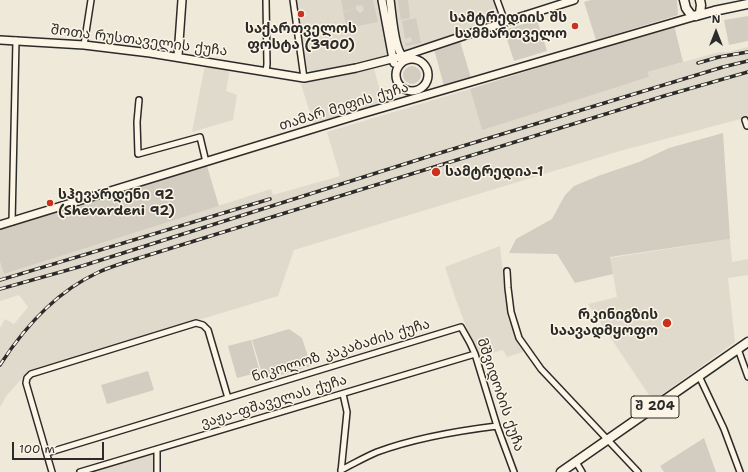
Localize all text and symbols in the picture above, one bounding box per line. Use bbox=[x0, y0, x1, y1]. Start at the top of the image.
marker: საქართველოს ფოსტა (3900) bbox=[296, 9, 306, 19]
place label: სამტრედიის შს სამმართველო bbox=[449, 10, 567, 42]
north arrow bbox=[696, 12, 736, 52]
text: N bbox=[712, 12, 720, 27]
place label: საქართველოს ფოსტა (3900) bbox=[245, 21, 357, 54]
marker: სამტრედიის შს სამმართველო bbox=[570, 21, 580, 31]
street label: შოთა რუსთაველის ქუჩა bbox=[50, 22, 228, 60]
street label: თამარ მეფის ქუჩა bbox=[277, 79, 411, 135]
place label: სამტრედია-1 bbox=[445, 164, 543, 180]
marker: სამტრედია-1 bbox=[430, 166, 442, 178]
place label: სჰევარდენი 92 (Shevardeni 92) bbox=[58, 187, 175, 220]
marker: სჰევარდენი 92 (Shevardeni 92) bbox=[45, 198, 55, 208]
place label: რკინიგზის საავადმყოფო bbox=[550, 307, 658, 340]
street label: ნიკოლოზ კაკაბაძის ქუჩა bbox=[250, 316, 432, 386]
marker: რკინიგზის საავადმყოფო bbox=[661, 317, 673, 329]
street label: მშვიდობის ქუჩა bbox=[473, 336, 527, 454]
street label: ვაჟა-ფშაველას ქუჩა bbox=[199, 372, 349, 432]
road number: შ 204 bbox=[631, 396, 679, 418]
scale bar bbox=[14, 434, 106, 460]
text: 100 m bbox=[19, 441, 55, 457]

